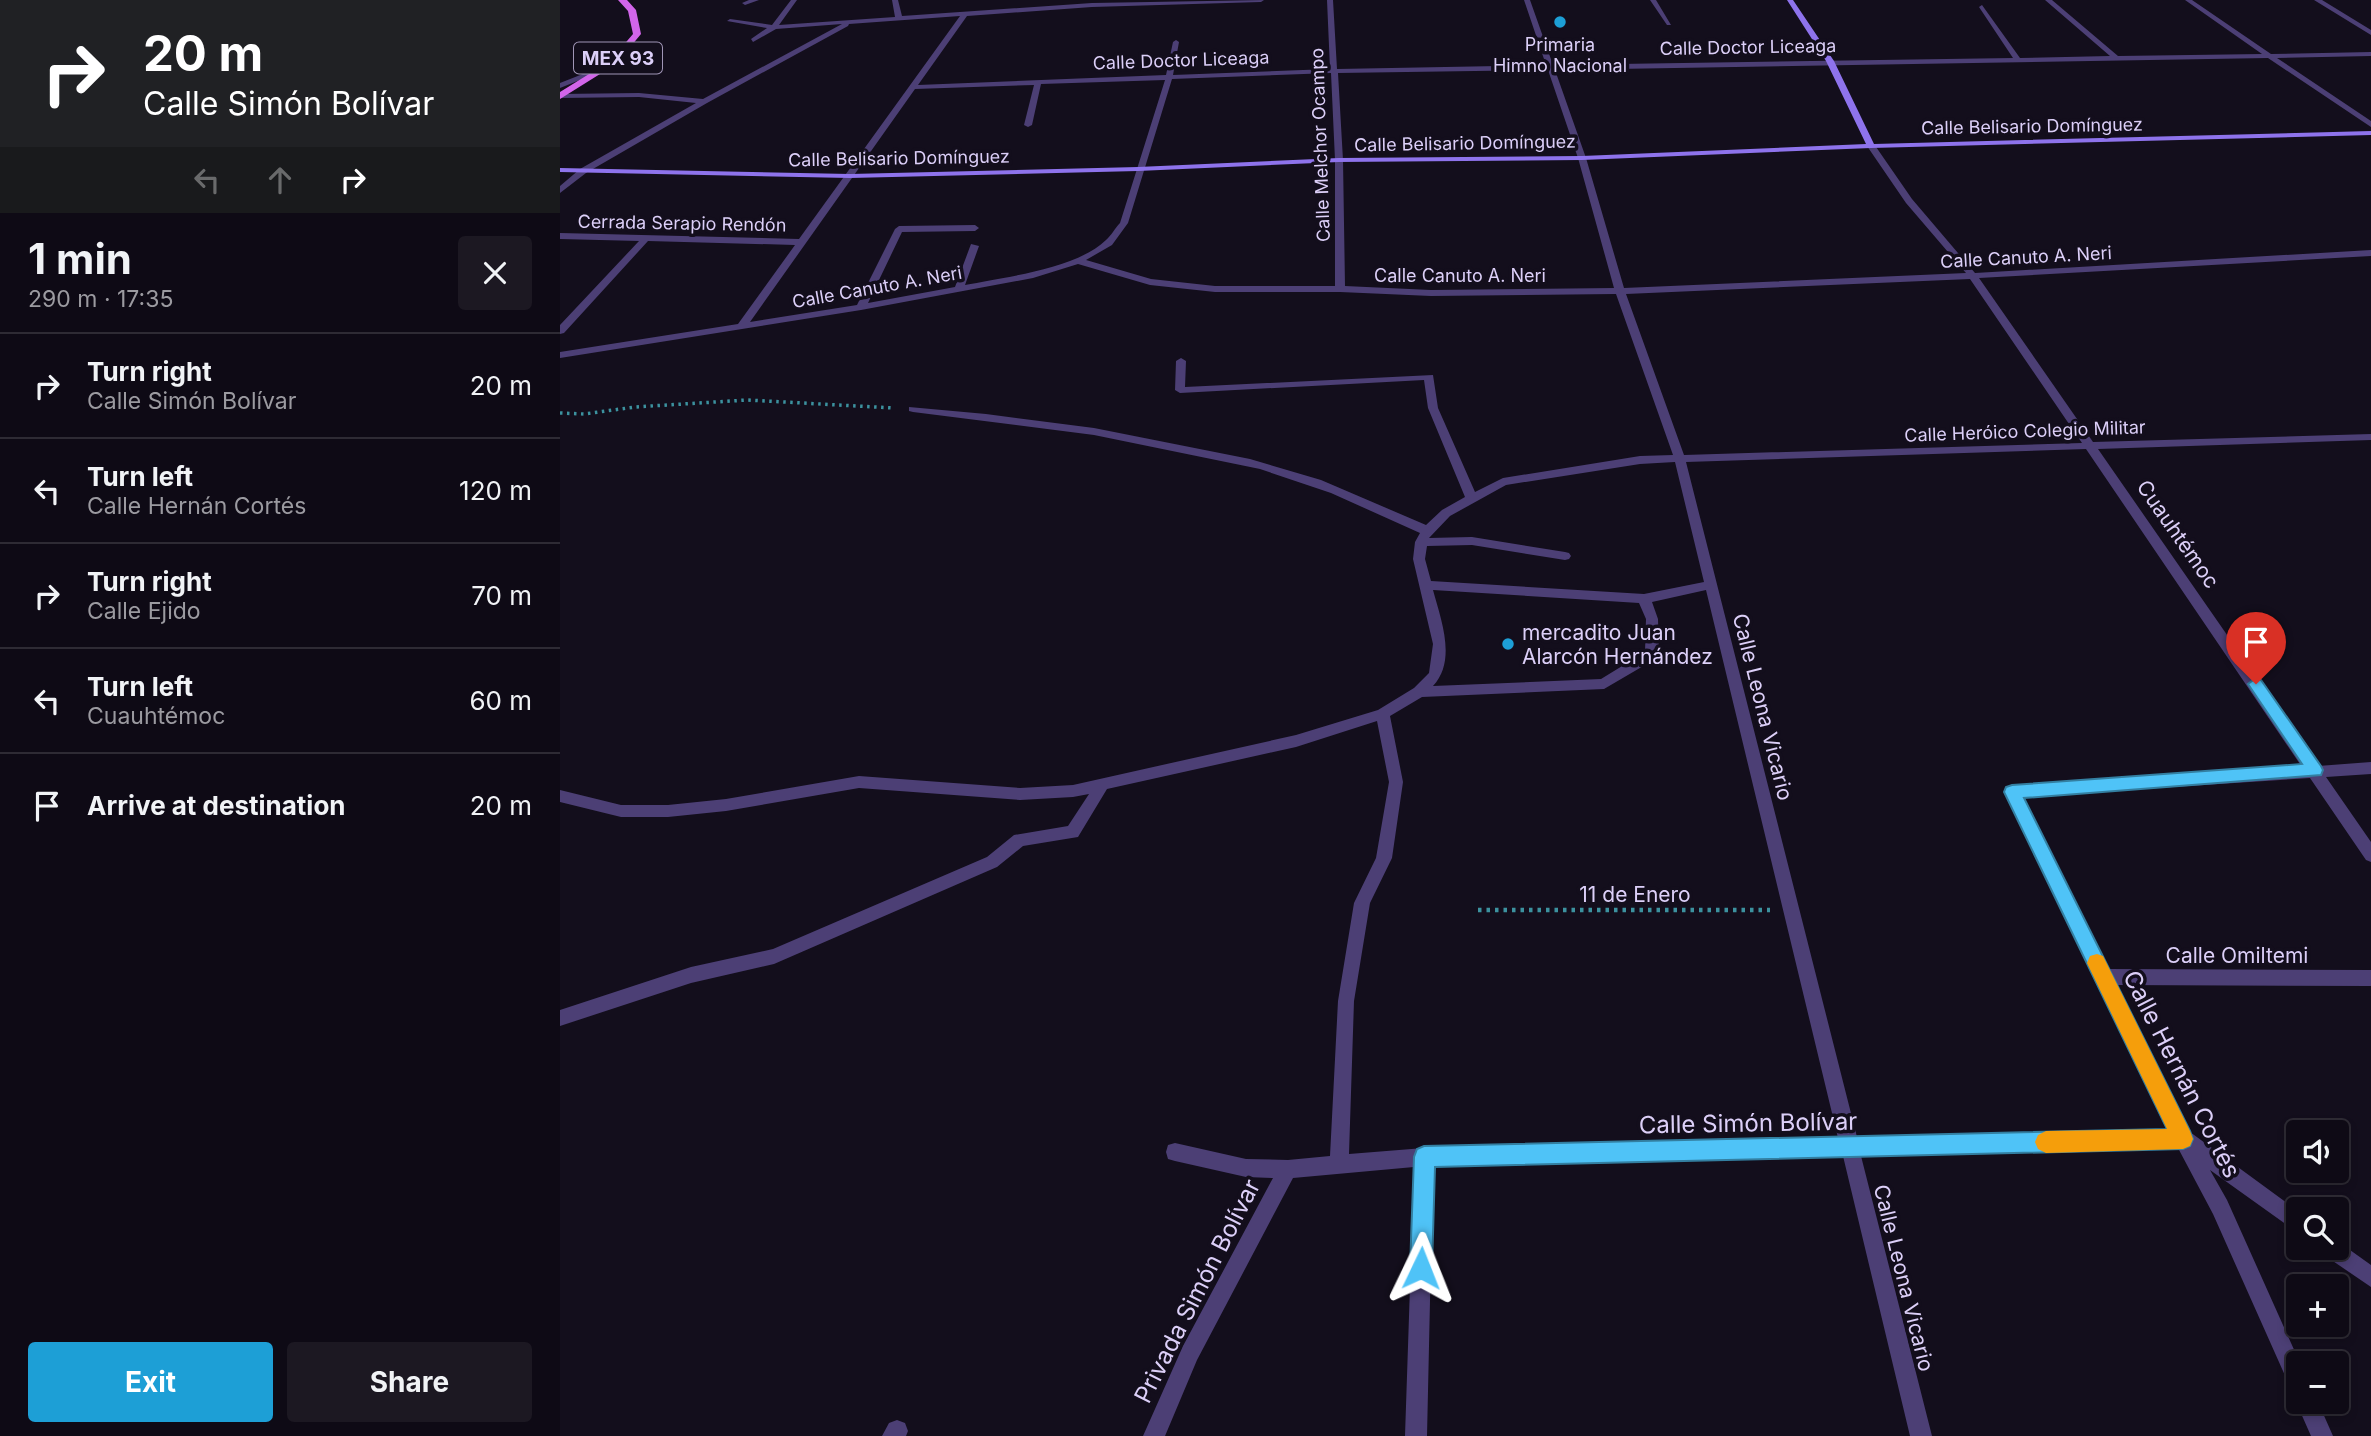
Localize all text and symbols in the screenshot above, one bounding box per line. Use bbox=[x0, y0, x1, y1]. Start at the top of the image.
marker: Primaria Himno Nacional bbox=[1552, 14, 1568, 30]
text: 20 m bbox=[143, 24, 263, 83]
icon: right bbox=[28, 28, 119, 119]
place label: Primaria Himno Nacional bbox=[1493, 34, 1627, 76]
street label: Calle Doctor Liceaga bbox=[1659, 35, 1837, 59]
road number: MEX 93 bbox=[574, 43, 662, 74]
street label: Calle Doctor Liceaga bbox=[1092, 46, 1270, 74]
street label: Calle Melchor Ocampo bbox=[1306, 48, 1334, 242]
text: Calle Simón Bolívar bbox=[143, 84, 434, 123]
street label: Calle Belisario Domínguez bbox=[1921, 114, 2143, 138]
street label: Calle Belisario Domínguez bbox=[1354, 131, 1576, 155]
street label: Calle Belisario Domínguez bbox=[788, 146, 1010, 170]
icon: left bbox=[188, 161, 226, 199]
icon: ahead bbox=[261, 161, 299, 199]
icon: right bbox=[334, 161, 372, 199]
street label: Cerrada Serapio Rendón bbox=[577, 211, 787, 235]
text: 1 min bbox=[28, 233, 132, 284]
button: close bbox=[458, 236, 532, 310]
street label: Calle Canuto A. Neri bbox=[1940, 242, 2112, 272]
street label: Calle Canuto A. Neri bbox=[791, 262, 963, 312]
street label: Calle Canuto A. Neri bbox=[1374, 265, 1546, 286]
text: 290 m · 17:35 bbox=[28, 285, 173, 313]
text: Turn right bbox=[87, 356, 212, 387]
icon: right bbox=[28, 367, 66, 405]
text: 20 m bbox=[470, 370, 532, 401]
text: Calle Simón Bolívar bbox=[87, 387, 296, 415]
street label: Calle Heróico Colegio Militar bbox=[1904, 416, 2146, 446]
text: Turn left bbox=[87, 461, 193, 492]
icon: left bbox=[28, 472, 66, 510]
text: 120 m bbox=[459, 475, 532, 506]
street label: Cuauhtémoc bbox=[2132, 475, 2224, 593]
text: Calle Hernán Cortés bbox=[87, 492, 306, 520]
text: Turn right bbox=[87, 566, 212, 597]
icon: right bbox=[28, 577, 66, 615]
text: 70 m bbox=[471, 580, 532, 611]
text: Calle Ejido bbox=[87, 597, 201, 625]
street label: Calle Leona Vicario bbox=[1728, 611, 1798, 803]
pin bbox=[2226, 612, 2286, 684]
place label: mercadito Juan Alarcón Hernández bbox=[1522, 620, 1713, 669]
icon: arrive bbox=[2237, 623, 2275, 661]
marker: mercadito Juan Alarcón Hernández bbox=[1500, 636, 1516, 652]
text: Turn left bbox=[87, 671, 193, 702]
icon: left bbox=[28, 682, 66, 720]
text: 60 m bbox=[469, 685, 532, 716]
text: Cuauhtémoc bbox=[87, 702, 225, 730]
icon: arrive bbox=[28, 787, 66, 825]
text: Arrive at destination bbox=[87, 790, 346, 821]
text: 20 m bbox=[470, 790, 532, 821]
street label: 11 de Enero bbox=[1579, 882, 1691, 907]
street label: Calle Omiltemi bbox=[2166, 943, 2308, 968]
street label: Calle Hernán Cortés bbox=[2117, 965, 2247, 1183]
street label: Calle Simón Bolívar bbox=[1638, 1107, 1858, 1139]
map controls bbox=[2286, 1120, 2349, 1414]
button: sound bbox=[2286, 1120, 2349, 1183]
street label: Privada Simón Bolívar bbox=[1128, 1174, 1266, 1408]
street label: Calle Leona Vicario bbox=[1869, 1182, 1939, 1374]
button: search bbox=[2286, 1197, 2349, 1260]
position arrow bbox=[1384, 1231, 1458, 1305]
button: + bbox=[2286, 1274, 2349, 1337]
button: Exit bbox=[28, 1342, 273, 1422]
button: Share bbox=[287, 1342, 532, 1422]
button: − bbox=[2286, 1351, 2349, 1414]

